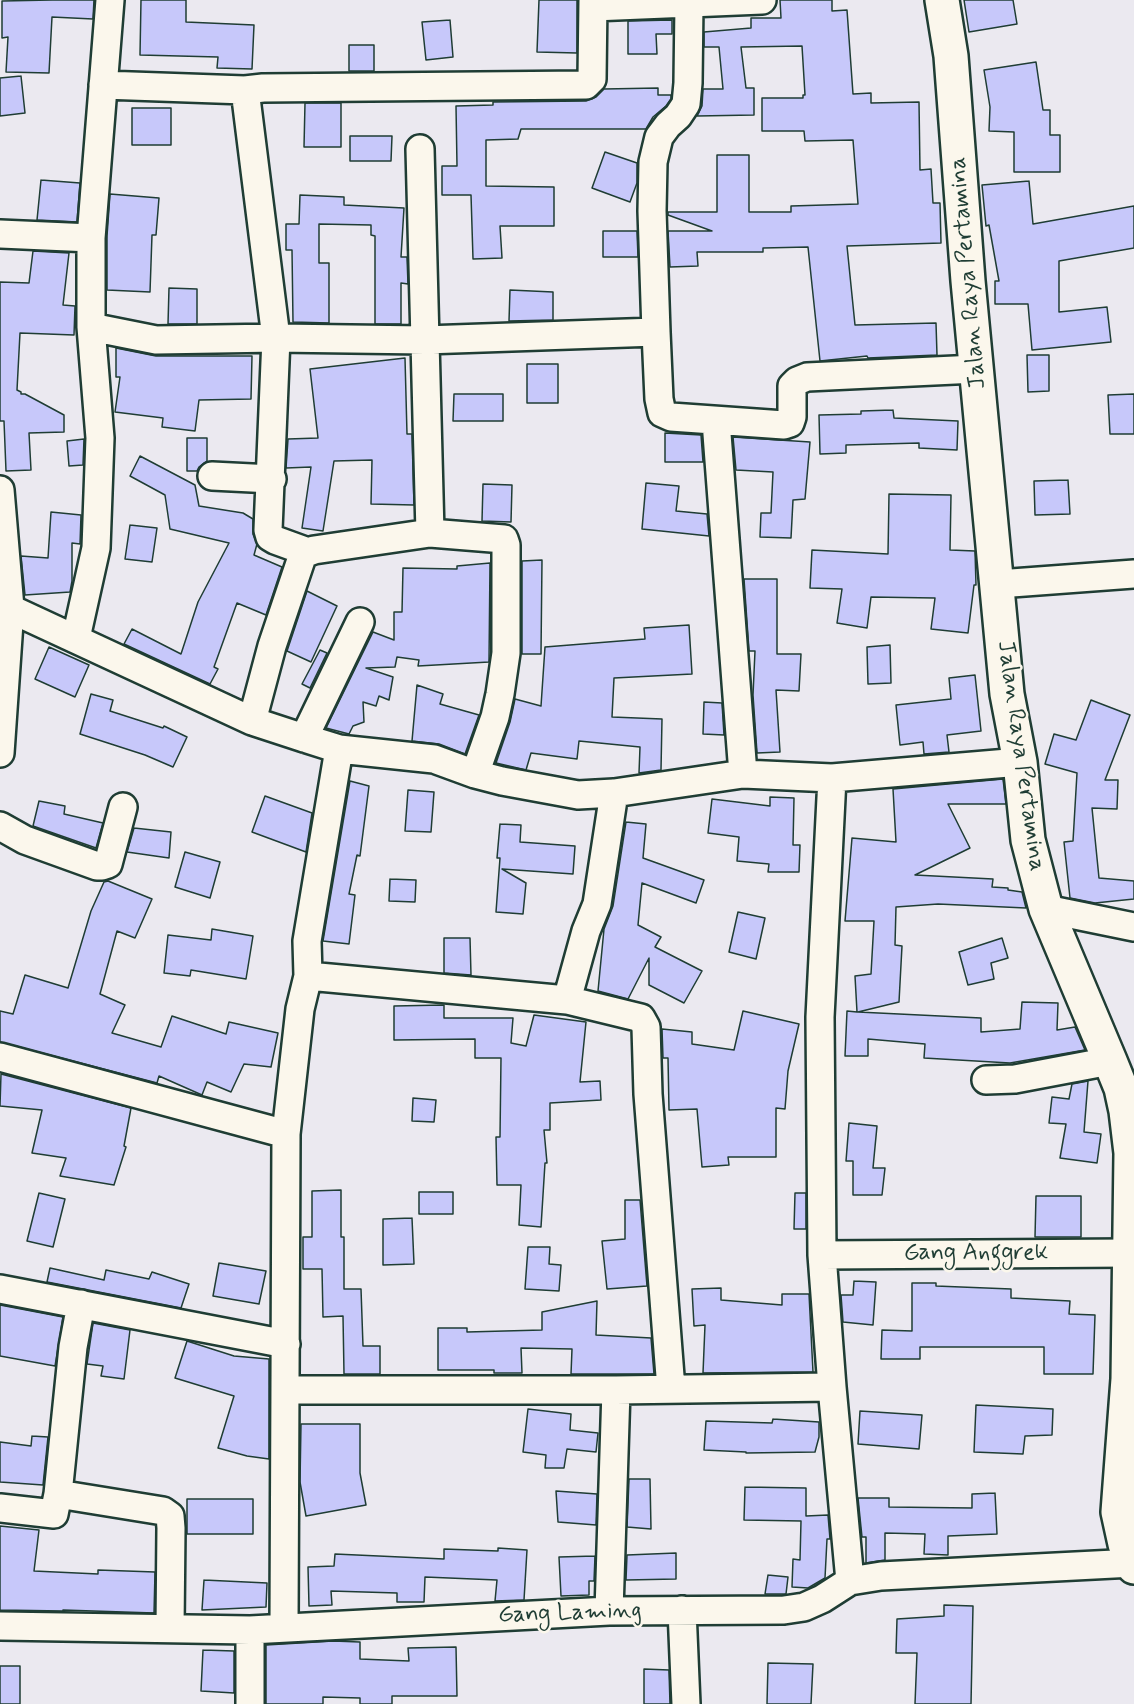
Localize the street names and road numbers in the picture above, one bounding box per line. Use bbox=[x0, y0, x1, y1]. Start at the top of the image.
street label: Jalan Raya Pertamina bbox=[945, 156, 993, 390]
street label: Jalan Raya Pertamina bbox=[990, 639, 1050, 873]
street label: Gang Anggrek bbox=[904, 1240, 1048, 1268]
street label: Gang Laming bbox=[498, 1597, 642, 1631]

